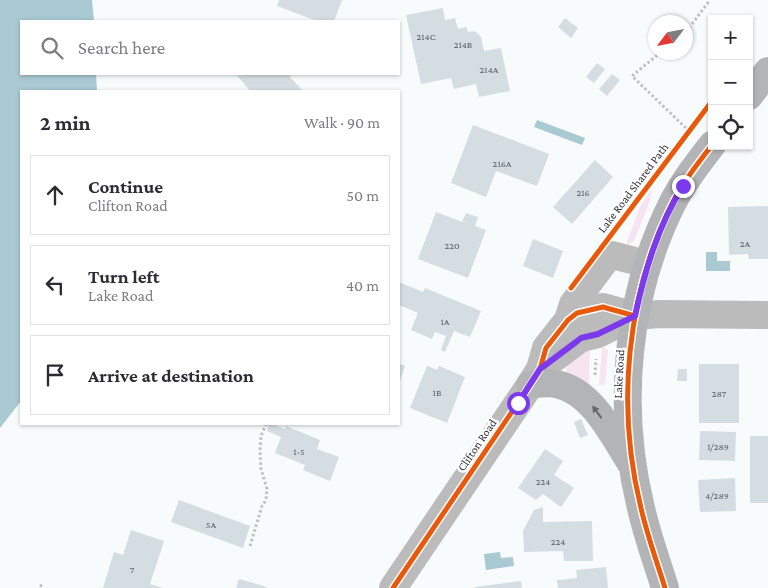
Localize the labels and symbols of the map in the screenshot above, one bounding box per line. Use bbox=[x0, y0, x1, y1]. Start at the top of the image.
north arrow bbox=[648, 15, 693, 60]
house number: 214C bbox=[416, 31, 436, 42]
house number: 214B bbox=[454, 39, 473, 50]
house number: 214A bbox=[480, 64, 499, 75]
street label: Lake Road Shared Path bbox=[595, 140, 672, 236]
house number: 216A bbox=[493, 158, 512, 169]
route end bbox=[672, 175, 695, 198]
house number: 216 bbox=[576, 187, 590, 198]
house number: 2A bbox=[740, 238, 751, 249]
house number: 220 bbox=[444, 240, 460, 251]
house number: 1A bbox=[440, 316, 450, 327]
street label: Lake Road bbox=[611, 348, 627, 399]
house number: 1B bbox=[433, 387, 442, 398]
house number: 287 bbox=[712, 388, 727, 399]
route start bbox=[507, 392, 530, 415]
one-way arrow bbox=[592, 405, 602, 419]
street label: Clifton Road bbox=[454, 416, 500, 474]
house number: 1/289 bbox=[707, 441, 729, 452]
house number: 1-5 bbox=[293, 446, 305, 457]
house number: 224 bbox=[536, 476, 550, 487]
house number: 4/289 bbox=[705, 490, 729, 501]
house number: 5A bbox=[206, 519, 216, 530]
house number: 224 bbox=[551, 536, 565, 547]
house number: 7 bbox=[130, 564, 135, 575]

